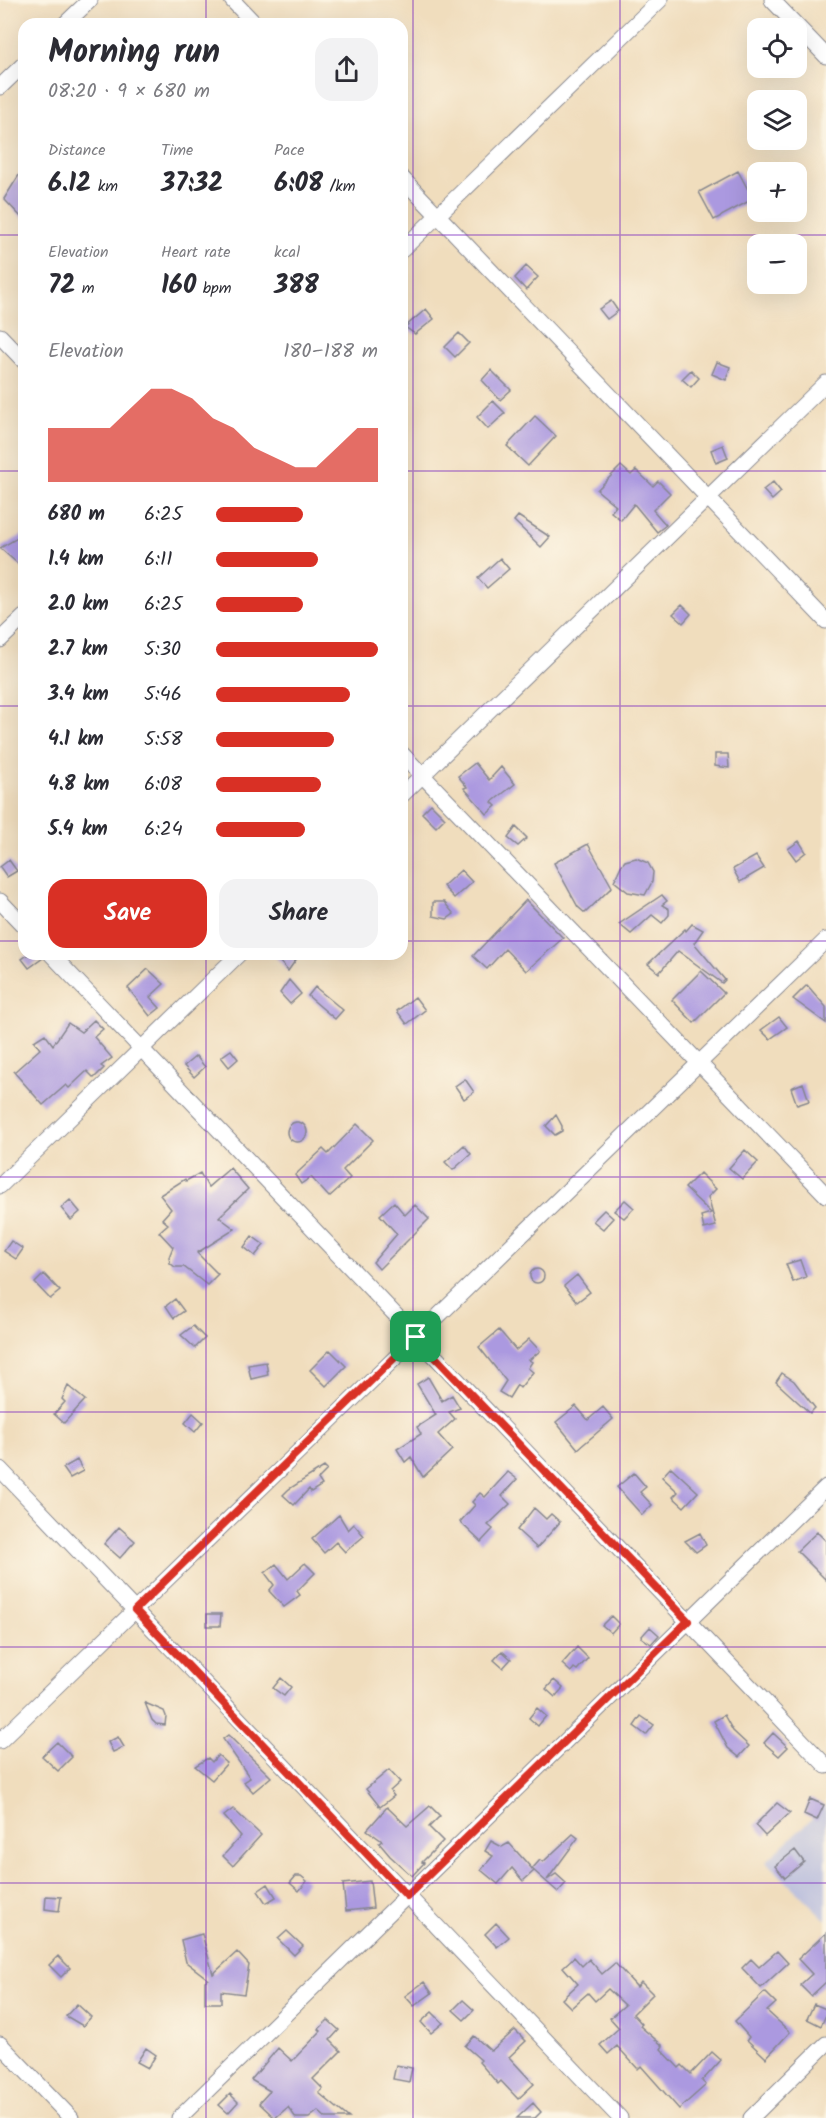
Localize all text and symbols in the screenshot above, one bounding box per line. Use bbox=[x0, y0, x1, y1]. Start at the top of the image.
map controls bbox=[747, 18, 807, 294]
button: locate bbox=[747, 18, 807, 78]
text: Morning run bbox=[48, 27, 220, 80]
button: share bbox=[315, 38, 378, 101]
text: 08:20 · 9 × 680 m bbox=[48, 76, 210, 108]
button: layers bbox=[747, 90, 807, 150]
text: Distance bbox=[48, 138, 106, 163]
text: Time bbox=[161, 138, 193, 163]
text: Pace bbox=[274, 138, 305, 163]
button: + bbox=[747, 162, 807, 222]
text: 6.12 bbox=[48, 163, 91, 205]
text: 37:32 bbox=[161, 163, 223, 205]
text: 6:08 bbox=[274, 163, 323, 205]
text: km bbox=[91, 174, 118, 199]
text: /km bbox=[323, 174, 356, 199]
button: − bbox=[747, 234, 807, 294]
text: Elevation bbox=[48, 240, 109, 265]
text: Heart rate bbox=[161, 240, 231, 265]
text: kcal bbox=[274, 240, 300, 265]
text: 72 bbox=[48, 265, 75, 307]
text: 160 bbox=[161, 265, 196, 307]
text: 388 bbox=[274, 265, 319, 307]
text: m bbox=[75, 276, 95, 301]
text: bpm bbox=[196, 276, 232, 301]
text: Elevation bbox=[48, 336, 124, 368]
text: 180–188 m bbox=[283, 336, 378, 368]
text: 680 m bbox=[48, 499, 105, 531]
text: 6:25 bbox=[144, 499, 182, 531]
text: 1.4 km bbox=[48, 544, 104, 576]
text: 6:11 bbox=[144, 544, 173, 576]
text: 2.0 km bbox=[48, 589, 109, 621]
text: 6:25 bbox=[144, 589, 182, 621]
text: 2.7 km bbox=[48, 634, 108, 666]
text: 5:30 bbox=[144, 634, 181, 666]
text: 3.4 km bbox=[48, 679, 109, 711]
text: 5:46 bbox=[144, 679, 182, 711]
text: 4.1 km bbox=[48, 724, 104, 756]
text: 5:58 bbox=[144, 724, 182, 756]
text: 4.8 km bbox=[48, 769, 109, 801]
text: 6:08 bbox=[144, 769, 182, 801]
text: 5.4 km bbox=[48, 814, 108, 846]
text: 6:24 bbox=[144, 814, 183, 846]
button: Save bbox=[48, 879, 207, 948]
button: Share bbox=[219, 879, 378, 948]
pin bbox=[390, 1311, 441, 1362]
icon: arrive bbox=[399, 1320, 432, 1353]

